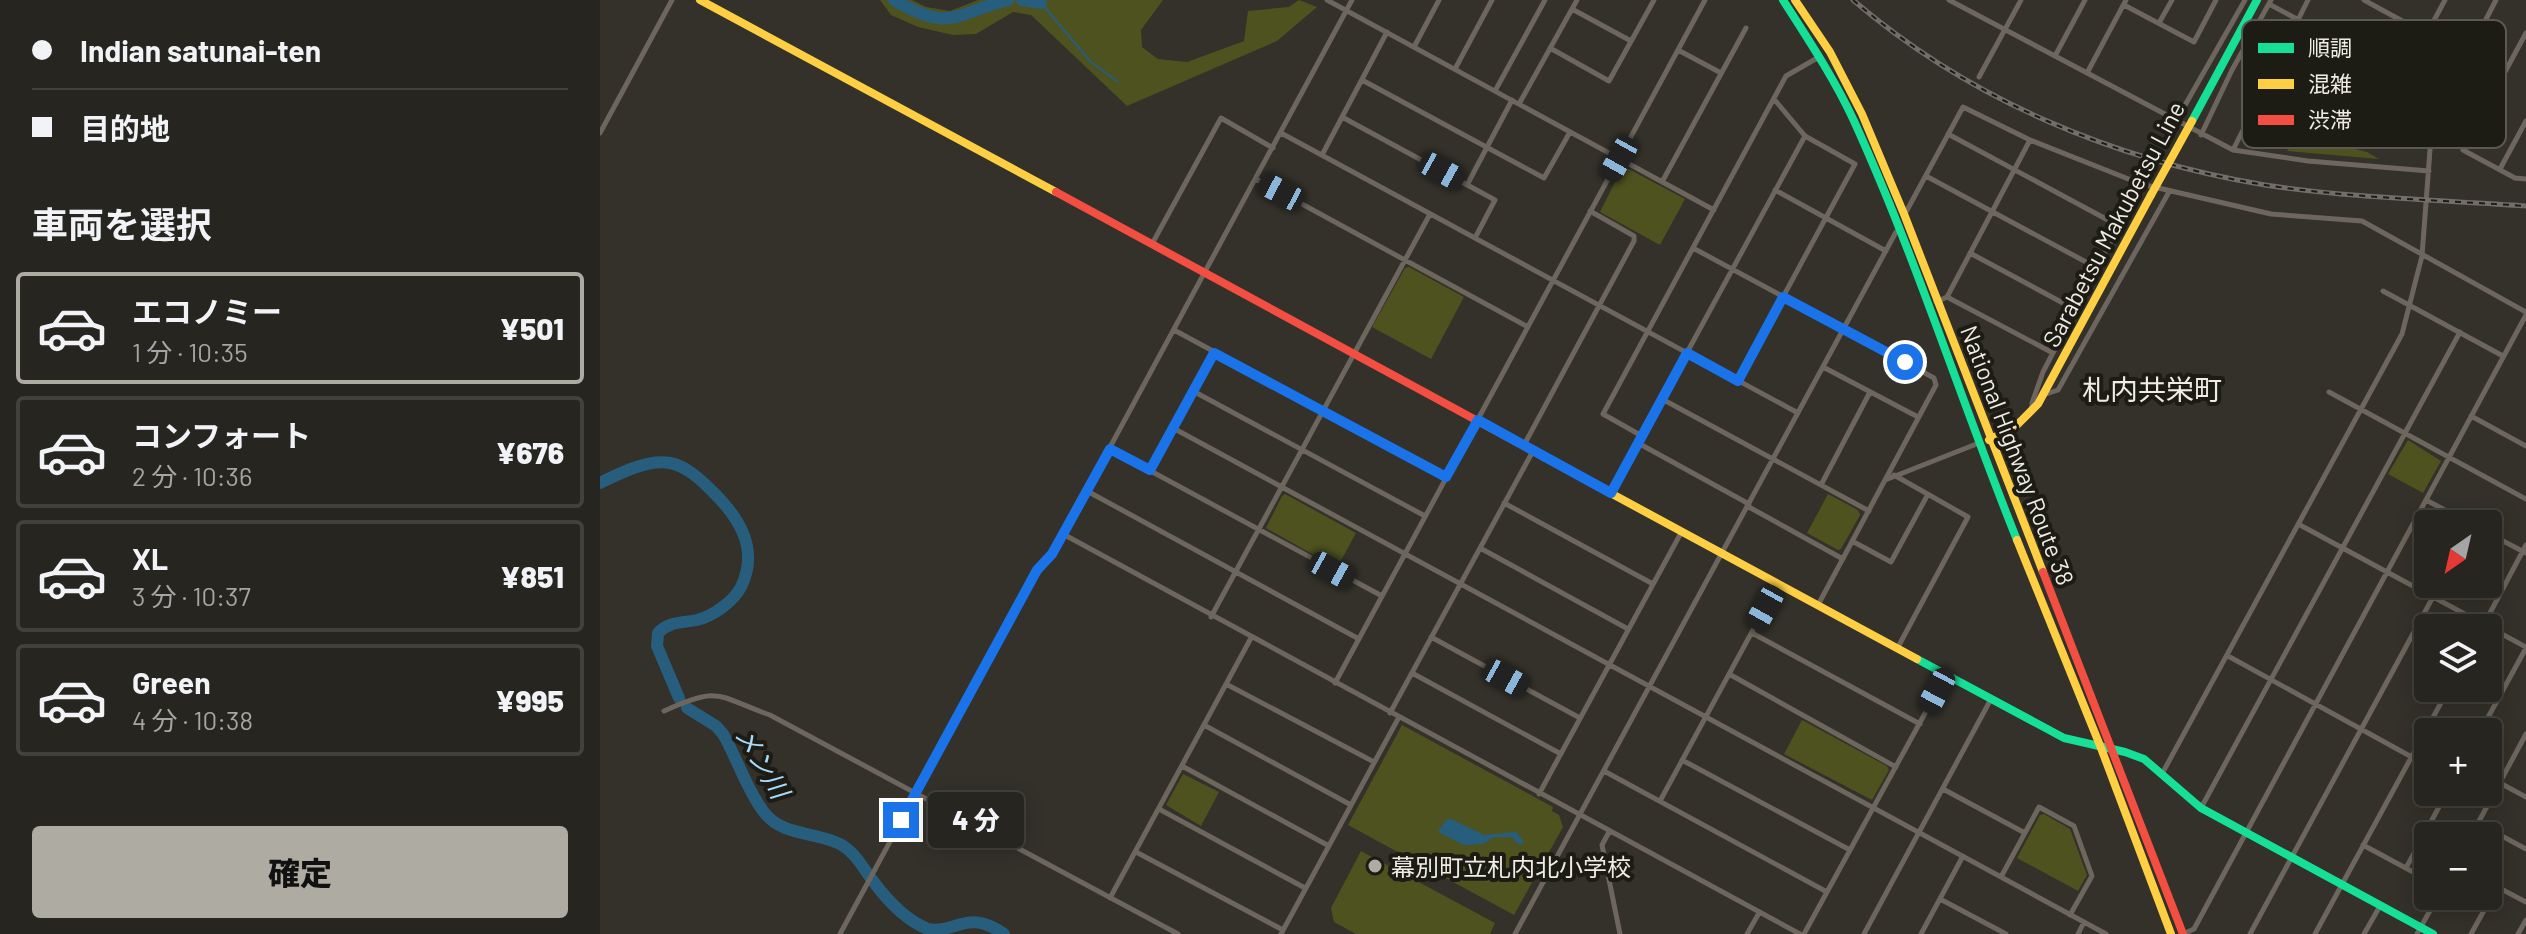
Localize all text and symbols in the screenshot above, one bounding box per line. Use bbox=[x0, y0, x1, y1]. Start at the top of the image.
legend bbox=[2242, 20, 2506, 148]
text: Indian satunai-ten bbox=[80, 32, 321, 68]
text: 順調 bbox=[2308, 34, 2352, 60]
text: 混雑 bbox=[2308, 70, 2352, 96]
street label: Sarabetsu Makubetsu Line bbox=[2036, 96, 2190, 352]
text: 渋滞 bbox=[2308, 106, 2352, 132]
text: 目的地 bbox=[80, 110, 170, 146]
car bbox=[1597, 132, 1641, 186]
car bbox=[1415, 149, 1469, 193]
car bbox=[1254, 170, 1308, 214]
text: 車両を選択 bbox=[32, 202, 212, 245]
icon: car bbox=[36, 292, 108, 364]
text: エコノミー bbox=[132, 293, 282, 329]
text: ¥501 bbox=[499, 310, 564, 346]
street label: National Highway Route 38 bbox=[1955, 321, 2081, 589]
text: 1 分 · 10:35 bbox=[132, 336, 248, 367]
route start bbox=[1887, 344, 1923, 380]
district label: 札内共栄町 bbox=[2082, 372, 2222, 406]
icon: car bbox=[36, 416, 108, 488]
text: コンフォート bbox=[132, 417, 311, 453]
text: ¥676 bbox=[496, 434, 564, 470]
text: 2 分 · 10:36 bbox=[132, 460, 252, 491]
north arrow bbox=[2414, 510, 2502, 598]
map controls bbox=[2414, 510, 2502, 910]
icon: car bbox=[36, 540, 108, 612]
text: XL bbox=[132, 540, 168, 576]
car bbox=[1305, 548, 1359, 592]
text: ¥851 bbox=[500, 558, 564, 594]
text: 3 分 · 10:37 bbox=[132, 580, 251, 611]
car bbox=[1743, 581, 1787, 635]
button: layers bbox=[2414, 614, 2502, 702]
car bbox=[1479, 656, 1533, 700]
icon: car bbox=[36, 664, 108, 736]
text: Green bbox=[132, 664, 211, 700]
car bbox=[1915, 664, 1959, 718]
text: ¥995 bbox=[495, 682, 564, 718]
text: 4 分 · 10:38 bbox=[132, 704, 253, 735]
button: + bbox=[2414, 718, 2502, 806]
water label: メン川 bbox=[730, 721, 798, 806]
callout: 4 分 bbox=[929, 792, 1025, 848]
route end bbox=[883, 802, 919, 838]
text: 4 分 bbox=[952, 804, 1000, 835]
button: − bbox=[2414, 822, 2502, 910]
button: 確定 bbox=[32, 826, 568, 918]
place label: 幕別町立札内北小学校 bbox=[1391, 852, 1631, 881]
marker: 幕別町立札内北小学校 bbox=[1366, 857, 1384, 875]

